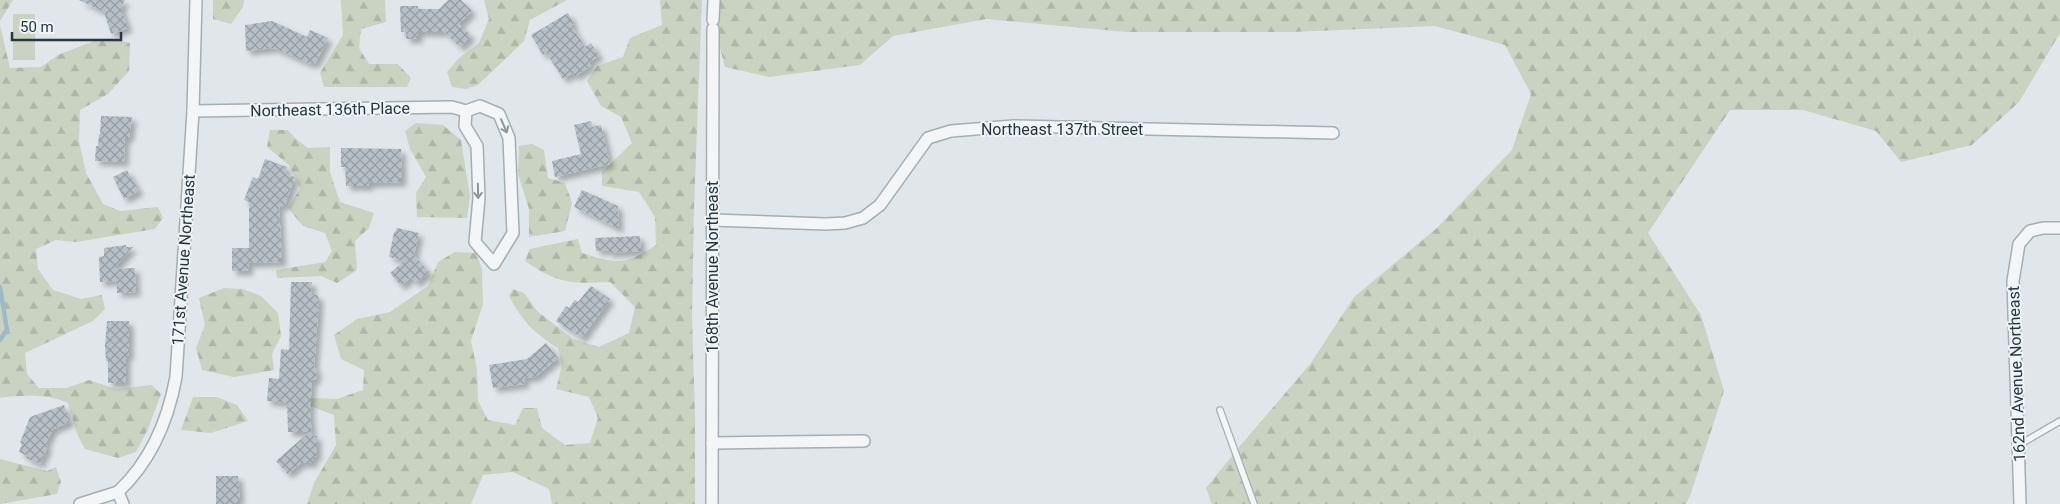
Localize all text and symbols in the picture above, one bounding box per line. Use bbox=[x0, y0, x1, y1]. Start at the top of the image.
scale bar bbox=[12, 10, 121, 42]
text: 50 m bbox=[20, 18, 54, 36]
street label: Northeast 136th Place bbox=[250, 99, 410, 120]
one-way arrow bbox=[500, 118, 510, 133]
street label: Northeast 137th Street bbox=[981, 120, 1143, 139]
street label: 171st Avenue Northeast bbox=[168, 174, 199, 346]
street label: 168th Avenue Northeast bbox=[703, 181, 722, 353]
one-way arrow bbox=[474, 183, 483, 199]
street label: 162nd Avenue Northeast bbox=[2004, 286, 2029, 462]

